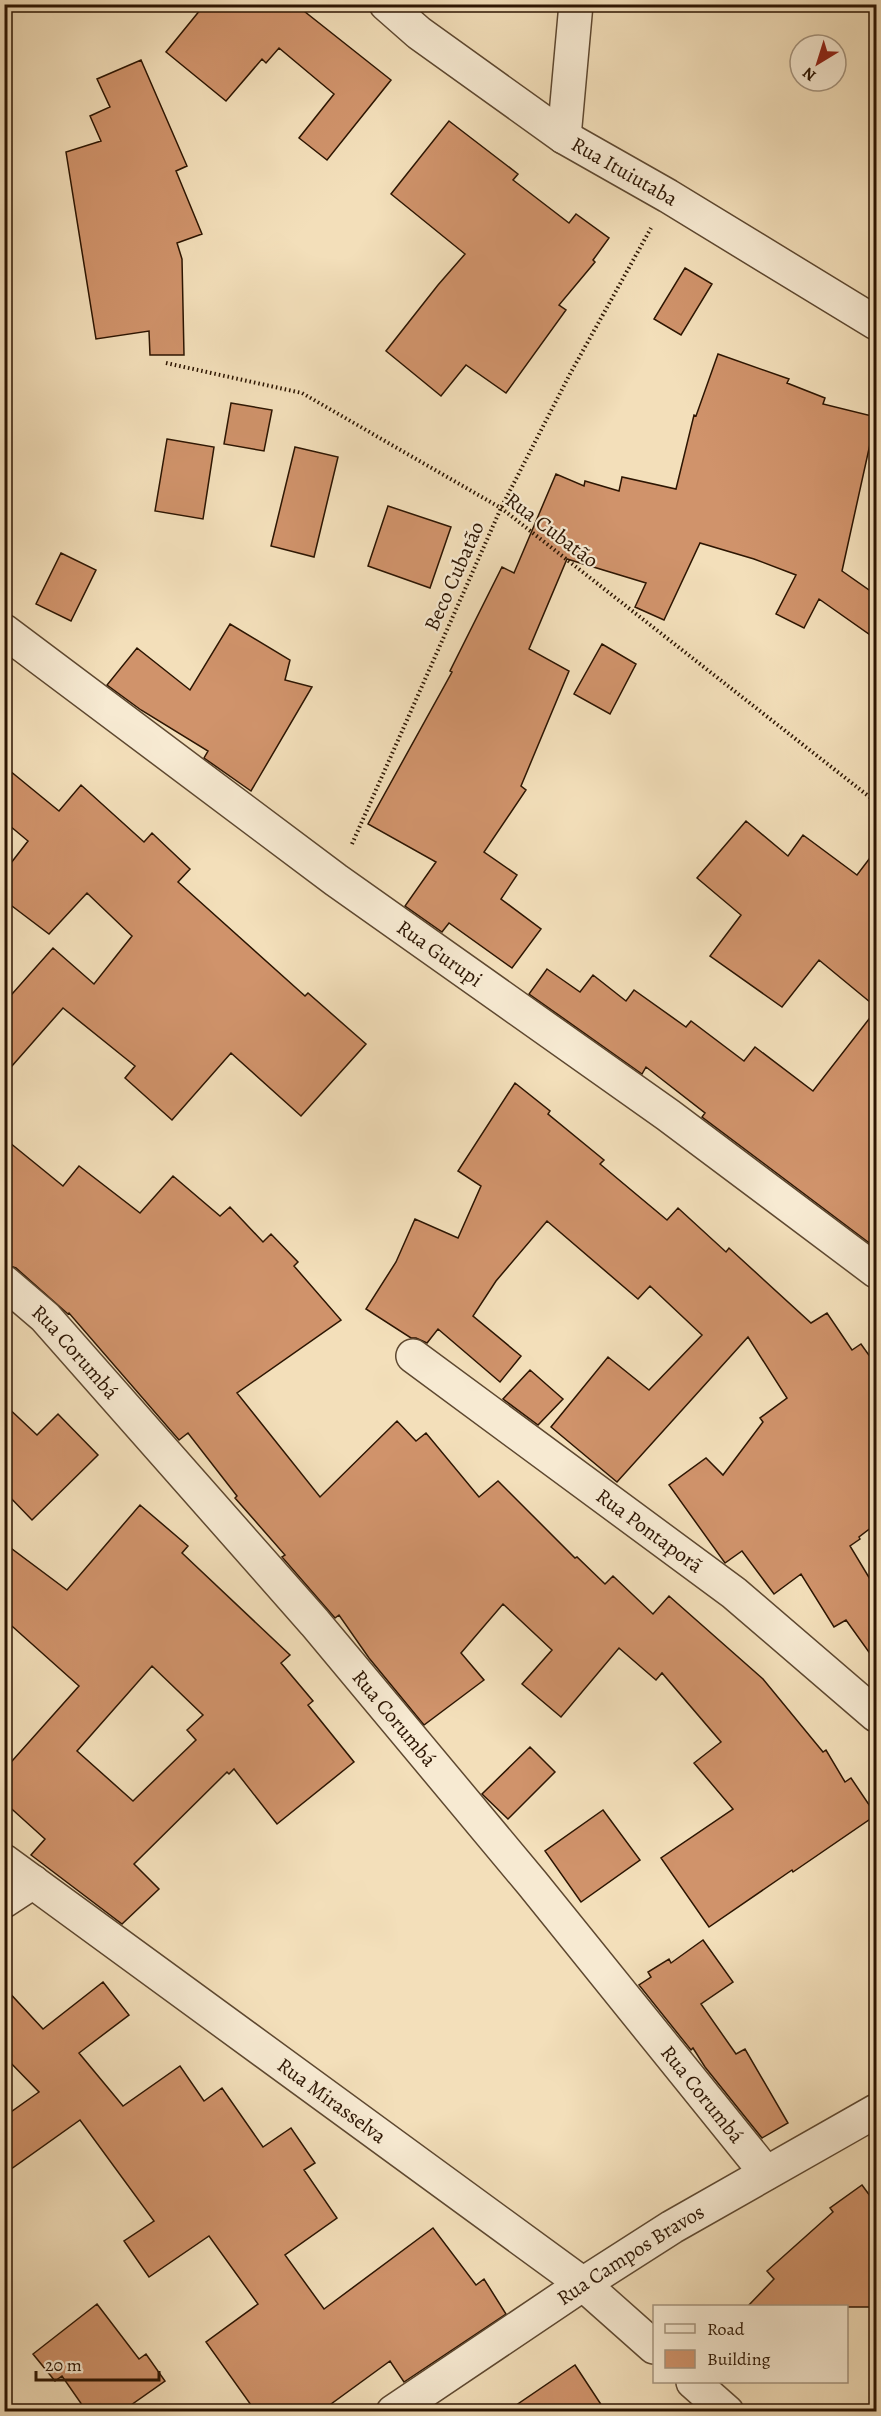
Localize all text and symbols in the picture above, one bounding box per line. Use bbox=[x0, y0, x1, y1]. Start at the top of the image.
north arrow bbox=[788, 33, 848, 93]
text: N bbox=[798, 62, 821, 86]
street label: Rua Ituiutaba bbox=[566, 130, 683, 213]
street label: Rua Cubatão bbox=[500, 486, 604, 574]
street label: Beco Cubatão bbox=[417, 517, 491, 635]
street label: Rua Gurupi bbox=[391, 913, 488, 993]
street label: Rua Corumbá bbox=[26, 1298, 125, 1405]
street label: Rua Pontaporã bbox=[590, 1482, 709, 1579]
street label: Rua Corumbá bbox=[346, 1664, 443, 1773]
street label: Rua Corumbá bbox=[654, 2039, 751, 2149]
street label: Rua Mirasselva bbox=[272, 2051, 392, 2150]
street label: Rua Campos Bravos bbox=[551, 2198, 709, 2312]
legend bbox=[653, 2305, 848, 2383]
text: Road bbox=[707, 2317, 745, 2341]
scale bar bbox=[36, 2344, 159, 2382]
text: Building bbox=[707, 2347, 771, 2371]
text: 20 m bbox=[45, 2353, 82, 2377]

